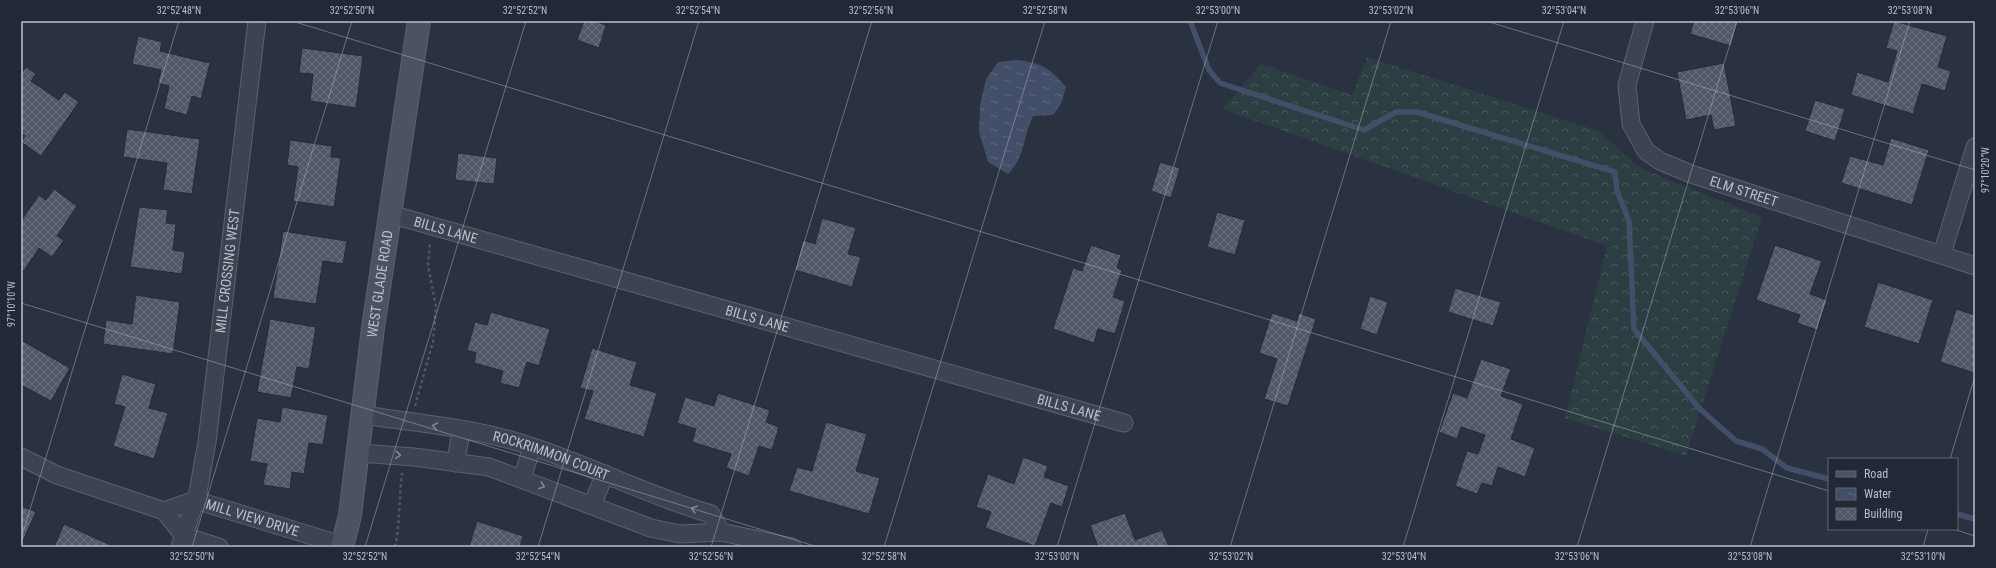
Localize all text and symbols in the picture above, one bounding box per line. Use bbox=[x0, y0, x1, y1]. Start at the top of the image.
text: 32°52'48"N bbox=[157, 5, 201, 16]
text: 32°52'50"N bbox=[330, 5, 374, 16]
text: 32°52'52"N bbox=[503, 5, 547, 16]
text: 32°52'54"N bbox=[676, 5, 720, 16]
text: 32°52'56"N bbox=[849, 5, 893, 16]
text: 32°52'58"N bbox=[1023, 5, 1067, 16]
text: 32°53'00"N bbox=[1196, 5, 1240, 16]
text: 32°53'02"N bbox=[1369, 5, 1413, 16]
text: 32°53'04"N bbox=[1542, 5, 1586, 16]
text: 32°53'06"N bbox=[1715, 5, 1759, 16]
text: 32°53'08"N bbox=[1888, 5, 1932, 16]
text: 97°10'20"W bbox=[1980, 147, 1991, 193]
street label: ELM STREET bbox=[1708, 173, 1780, 210]
street label: MILL CROSSING WEST bbox=[212, 208, 243, 334]
street label: BILLS LANE bbox=[412, 213, 480, 247]
street label: WEST GLADE ROAD bbox=[364, 229, 396, 338]
text: 97°10'10"W bbox=[6, 281, 17, 327]
street label: BILLS LANE bbox=[724, 302, 791, 335]
street label: BILLS LANE bbox=[1035, 391, 1103, 424]
one-way arrow bbox=[432, 422, 438, 430]
street label: ROCKRIMMON COURT bbox=[491, 428, 612, 483]
one-way arrow bbox=[395, 451, 401, 460]
legend bbox=[1828, 458, 1958, 530]
text: Road bbox=[1864, 467, 1888, 481]
one-way arrow bbox=[539, 482, 546, 490]
text: Water bbox=[1864, 487, 1892, 501]
street label: MILL VIEW DRIVE bbox=[204, 496, 301, 539]
one-way arrow bbox=[691, 505, 698, 514]
text: Building bbox=[1864, 507, 1902, 521]
text: 32°52'50"N bbox=[170, 551, 214, 562]
text: 32°52'52"N bbox=[343, 551, 387, 562]
text: 32°52'54"N bbox=[516, 551, 560, 562]
text: 32°52'56"N bbox=[689, 551, 733, 562]
text: 32°52'58"N bbox=[862, 551, 906, 562]
text: 32°53'00"N bbox=[1035, 551, 1079, 562]
text: 32°53'02"N bbox=[1209, 551, 1253, 562]
text: 32°53'04"N bbox=[1382, 551, 1426, 562]
text: 32°53'06"N bbox=[1555, 551, 1599, 562]
text: 32°53'08"N bbox=[1728, 551, 1772, 562]
text: 32°53'10"N bbox=[1901, 551, 1945, 562]

